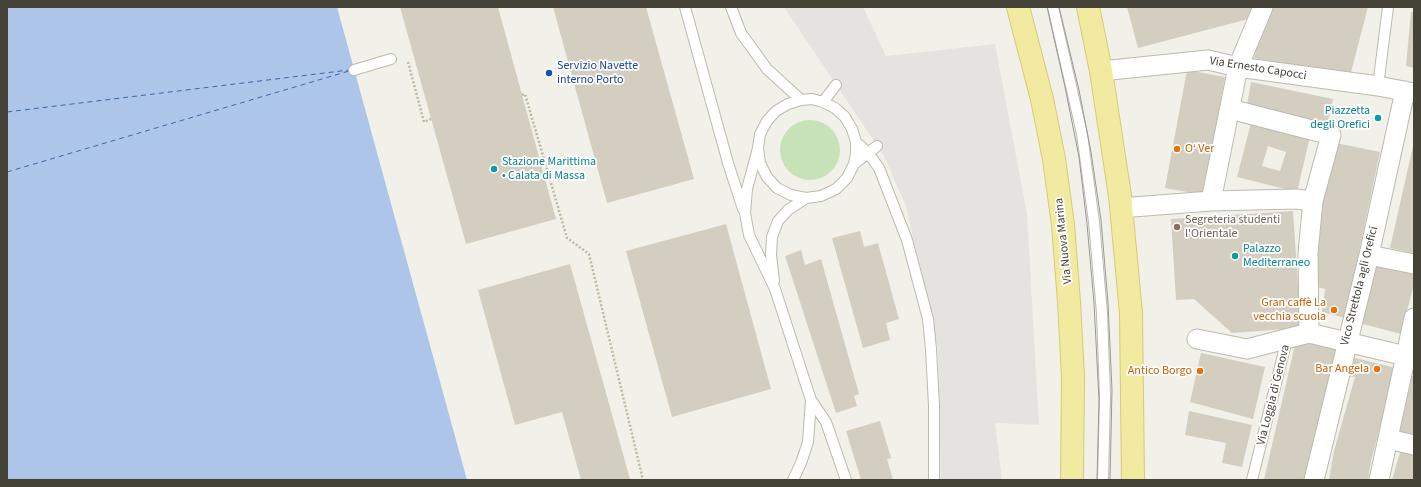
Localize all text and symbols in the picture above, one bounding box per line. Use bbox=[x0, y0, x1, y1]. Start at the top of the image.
street label: Via Ernesto Capocci bbox=[1209, 54, 1307, 84]
place label: Servizio Navette interno Porto bbox=[557, 59, 638, 87]
marker: Servizio Navette interno Porto bbox=[544, 68, 554, 78]
place label: Piazzetta degli Orefici bbox=[1310, 104, 1370, 132]
marker: Piazzetta degli Orefici bbox=[1373, 113, 1383, 123]
place label: O‘ Ver bbox=[1185, 142, 1214, 156]
marker: O‘ Ver bbox=[1172, 144, 1182, 154]
place label: Stazione Marittima • Calata di Massa bbox=[502, 155, 596, 183]
marker: Stazione Marittima • Calata di Massa bbox=[489, 164, 499, 174]
street label: Via Nuova Marina bbox=[1052, 197, 1076, 285]
place label: Segreteria studenti l'Orientale bbox=[1185, 213, 1280, 241]
marker: Segreteria studenti l'Orientale bbox=[1172, 222, 1182, 232]
street label: Vico Strettola agli Orefici bbox=[1338, 225, 1382, 347]
place label: Palazzo Mediterraneo bbox=[1243, 242, 1310, 270]
marker: Palazzo Mediterraneo bbox=[1230, 251, 1240, 261]
place label: Gran caffè La vecchia scuola bbox=[1253, 296, 1326, 324]
marker: Gran caffè La vecchia scuola bbox=[1329, 305, 1339, 315]
street label: Via Loggia di Genova bbox=[1255, 343, 1293, 447]
place label: Bar Angela bbox=[1315, 362, 1369, 376]
place label: Antico Borgo bbox=[1128, 364, 1192, 378]
marker: Bar Angela bbox=[1372, 364, 1382, 374]
marker: Antico Borgo bbox=[1195, 366, 1205, 376]

